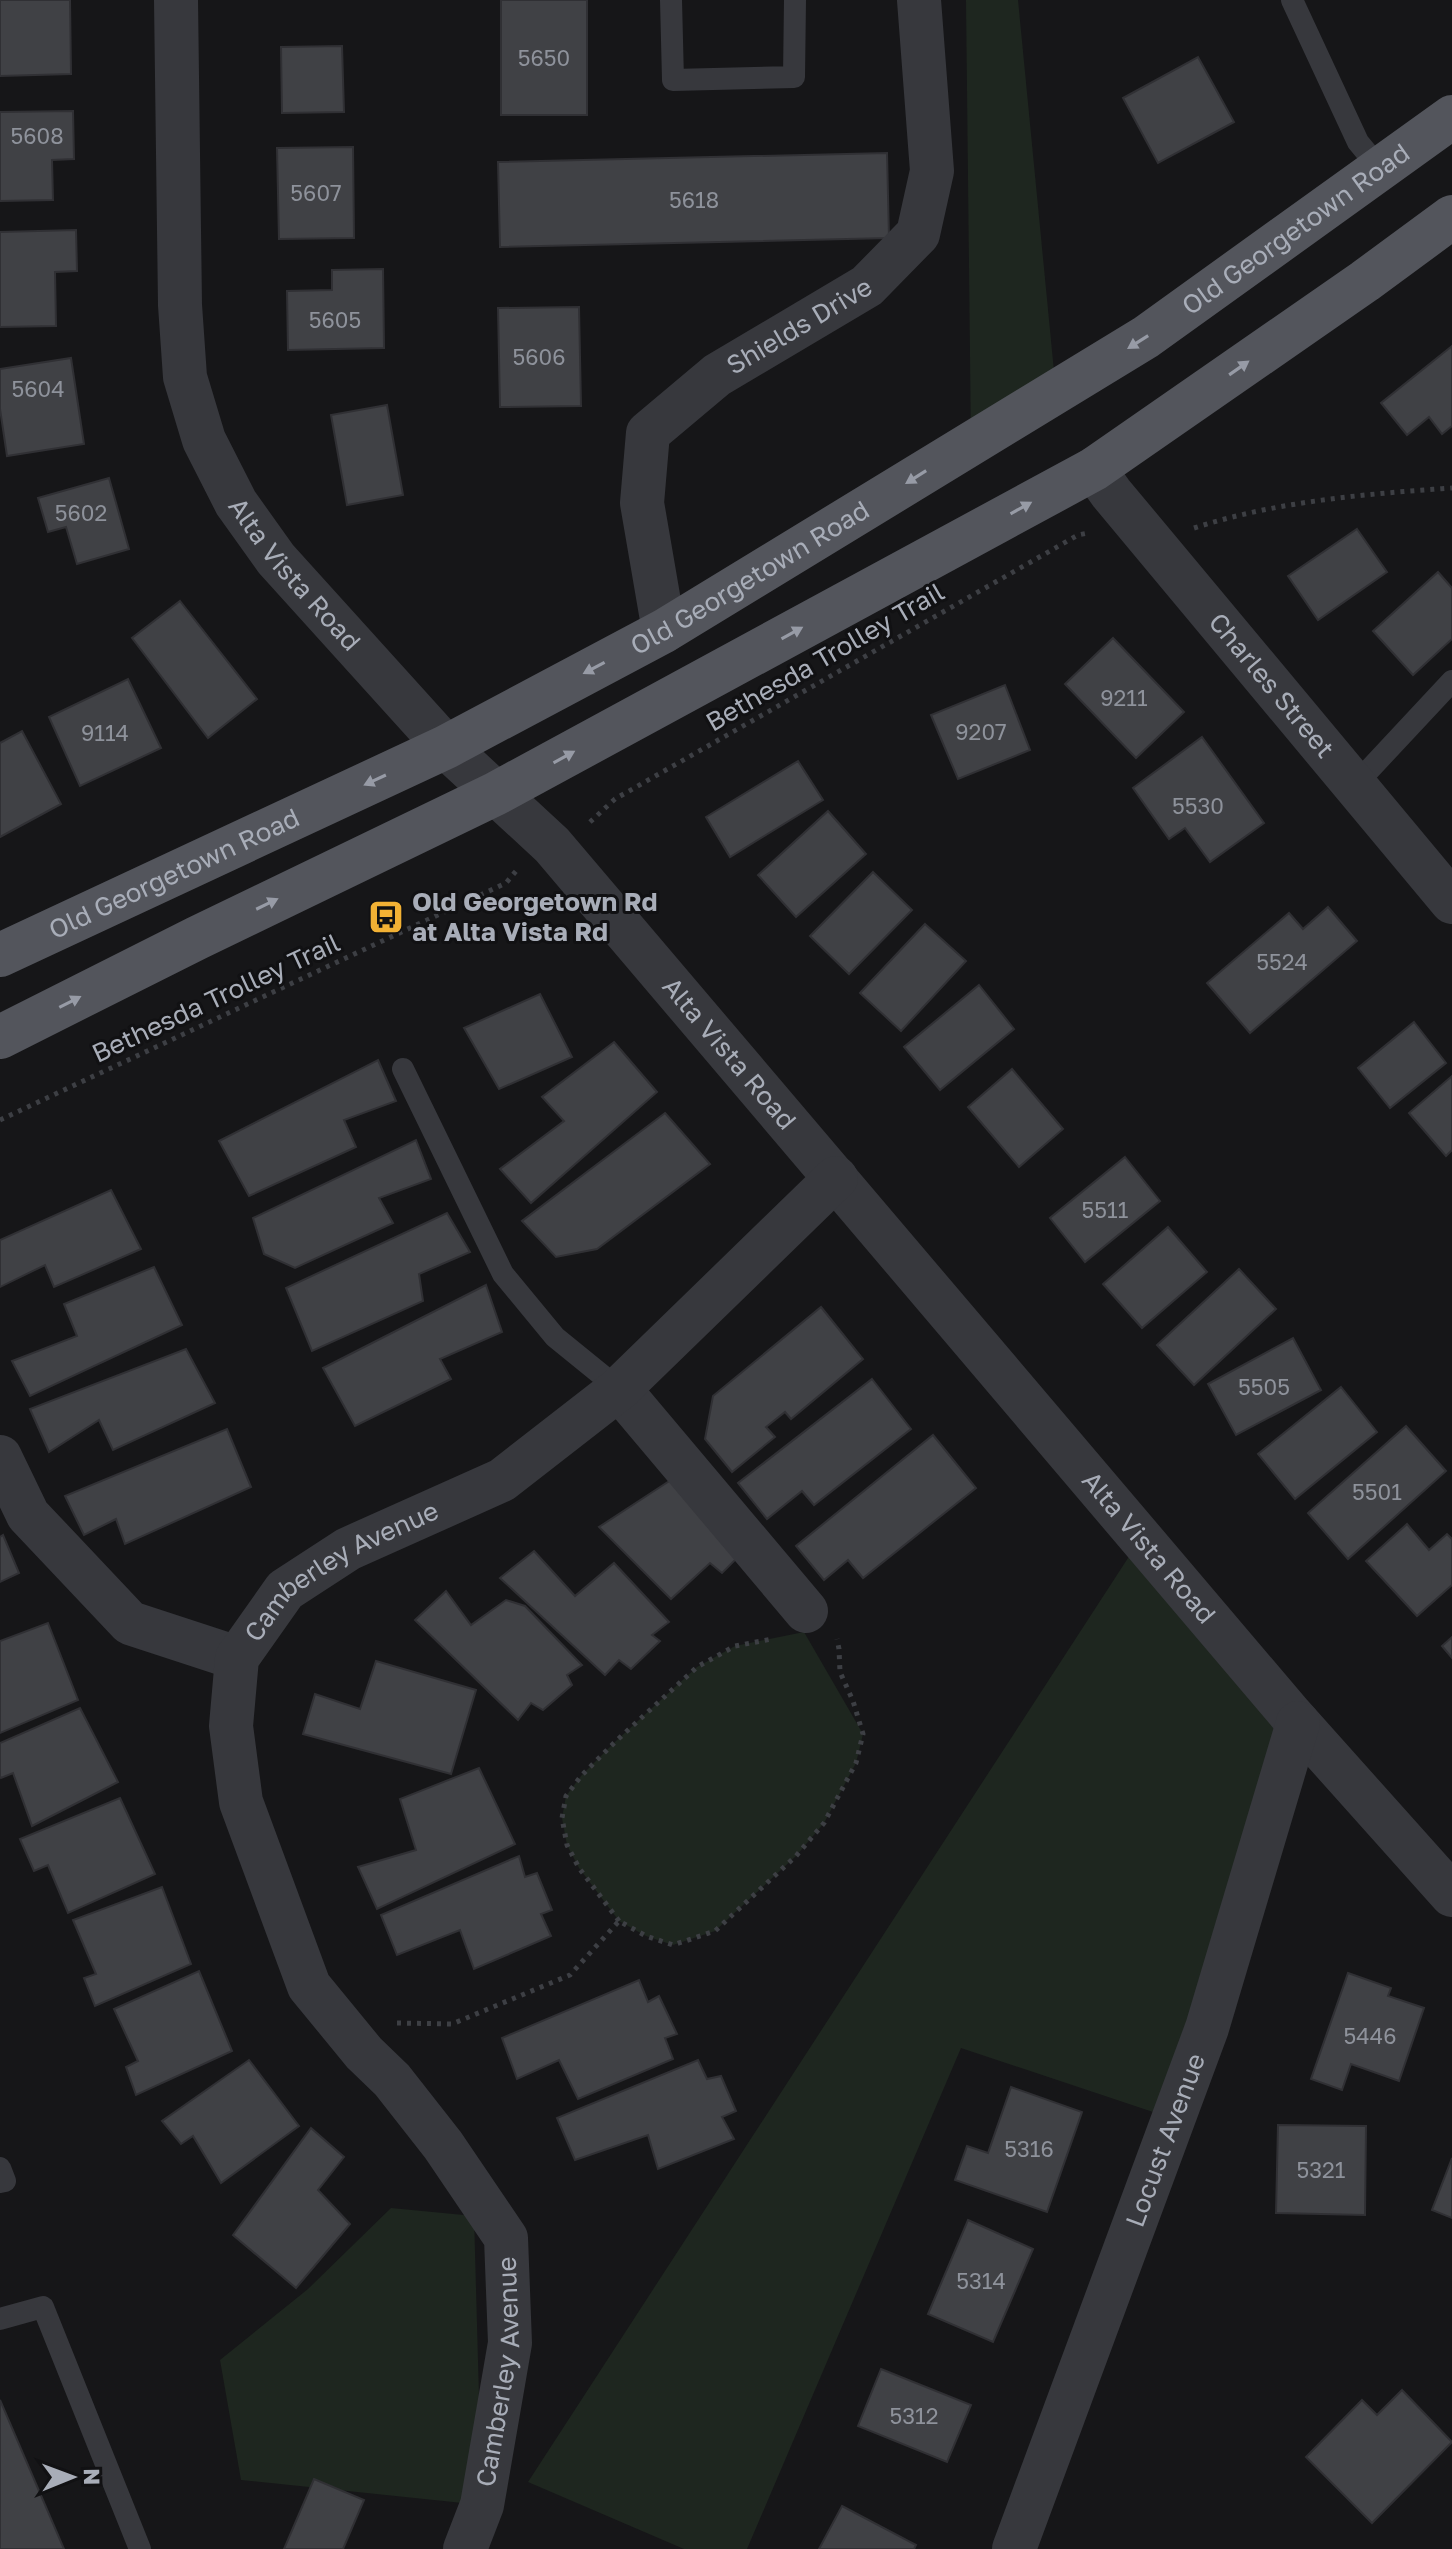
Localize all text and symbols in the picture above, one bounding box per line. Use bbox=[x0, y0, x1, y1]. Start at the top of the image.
house number: 5650 bbox=[518, 44, 570, 71]
house number: 5608 bbox=[10, 122, 64, 149]
street label: Old Georgetown Road bbox=[1176, 137, 1415, 321]
house number: 5607 bbox=[290, 179, 342, 206]
house number: 5618 bbox=[669, 186, 719, 213]
street label: Shields Drive bbox=[721, 271, 877, 381]
house number: 5605 bbox=[309, 306, 361, 333]
one-way arrow bbox=[1127, 334, 1149, 348]
house number: 5606 bbox=[512, 343, 566, 370]
one-way arrow bbox=[1229, 361, 1250, 376]
house number: 5604 bbox=[11, 375, 65, 402]
one-way arrow bbox=[905, 470, 927, 484]
street label: Alta Vista Road bbox=[222, 492, 367, 657]
street label: Old Georgetown Road bbox=[625, 494, 874, 661]
house number: 5602 bbox=[55, 499, 107, 526]
one-way arrow bbox=[1009, 502, 1032, 515]
street label: Bethesda Trolley Trail bbox=[700, 576, 949, 737]
street label: Charles Street bbox=[1203, 606, 1341, 764]
one-way arrow bbox=[781, 626, 803, 640]
one-way arrow bbox=[583, 661, 606, 675]
house number: 9211 bbox=[1100, 684, 1148, 711]
house number: 9207 bbox=[955, 718, 1007, 745]
house number: 9114 bbox=[81, 719, 129, 746]
one-way arrow bbox=[552, 750, 575, 763]
one-way arrow bbox=[364, 773, 387, 787]
house number: 5530 bbox=[1172, 792, 1224, 819]
street label: Old Georgetown Road bbox=[44, 802, 304, 945]
place label: Old Georgetown Rd at Alta Vista Rd bbox=[412, 886, 657, 947]
one-way arrow bbox=[256, 898, 279, 911]
bus stop icon: Old Georgetown Rd at Alta Vista Rd bbox=[367, 898, 405, 936]
street label: Bethesda Trolley Trail bbox=[87, 926, 345, 1069]
house number: 5524 bbox=[1256, 948, 1308, 975]
street label: Alta Vista Road bbox=[656, 971, 803, 1136]
one-way arrow bbox=[58, 996, 81, 1009]
house number: 5511 bbox=[1082, 1196, 1129, 1223]
house number: 5505 bbox=[1238, 1373, 1290, 1400]
street label: Alta Vista Road bbox=[1076, 1465, 1222, 1630]
house number: 5501 bbox=[1352, 1478, 1402, 1505]
street label: Camberley Avenue bbox=[238, 1495, 443, 1647]
house number: 5446 bbox=[1344, 2022, 1396, 2049]
street label: Locust Avenue bbox=[1119, 2049, 1211, 2231]
house number: 5316 bbox=[1004, 2135, 1054, 2162]
house number: 5321 bbox=[1296, 2156, 1346, 2183]
street label: Camberley Avenue bbox=[469, 2256, 525, 2489]
house number: 5314 bbox=[956, 2267, 1006, 2294]
house number: 5312 bbox=[889, 2402, 939, 2429]
north arrow bbox=[32, 2437, 112, 2517]
text: N bbox=[79, 2468, 106, 2485]

